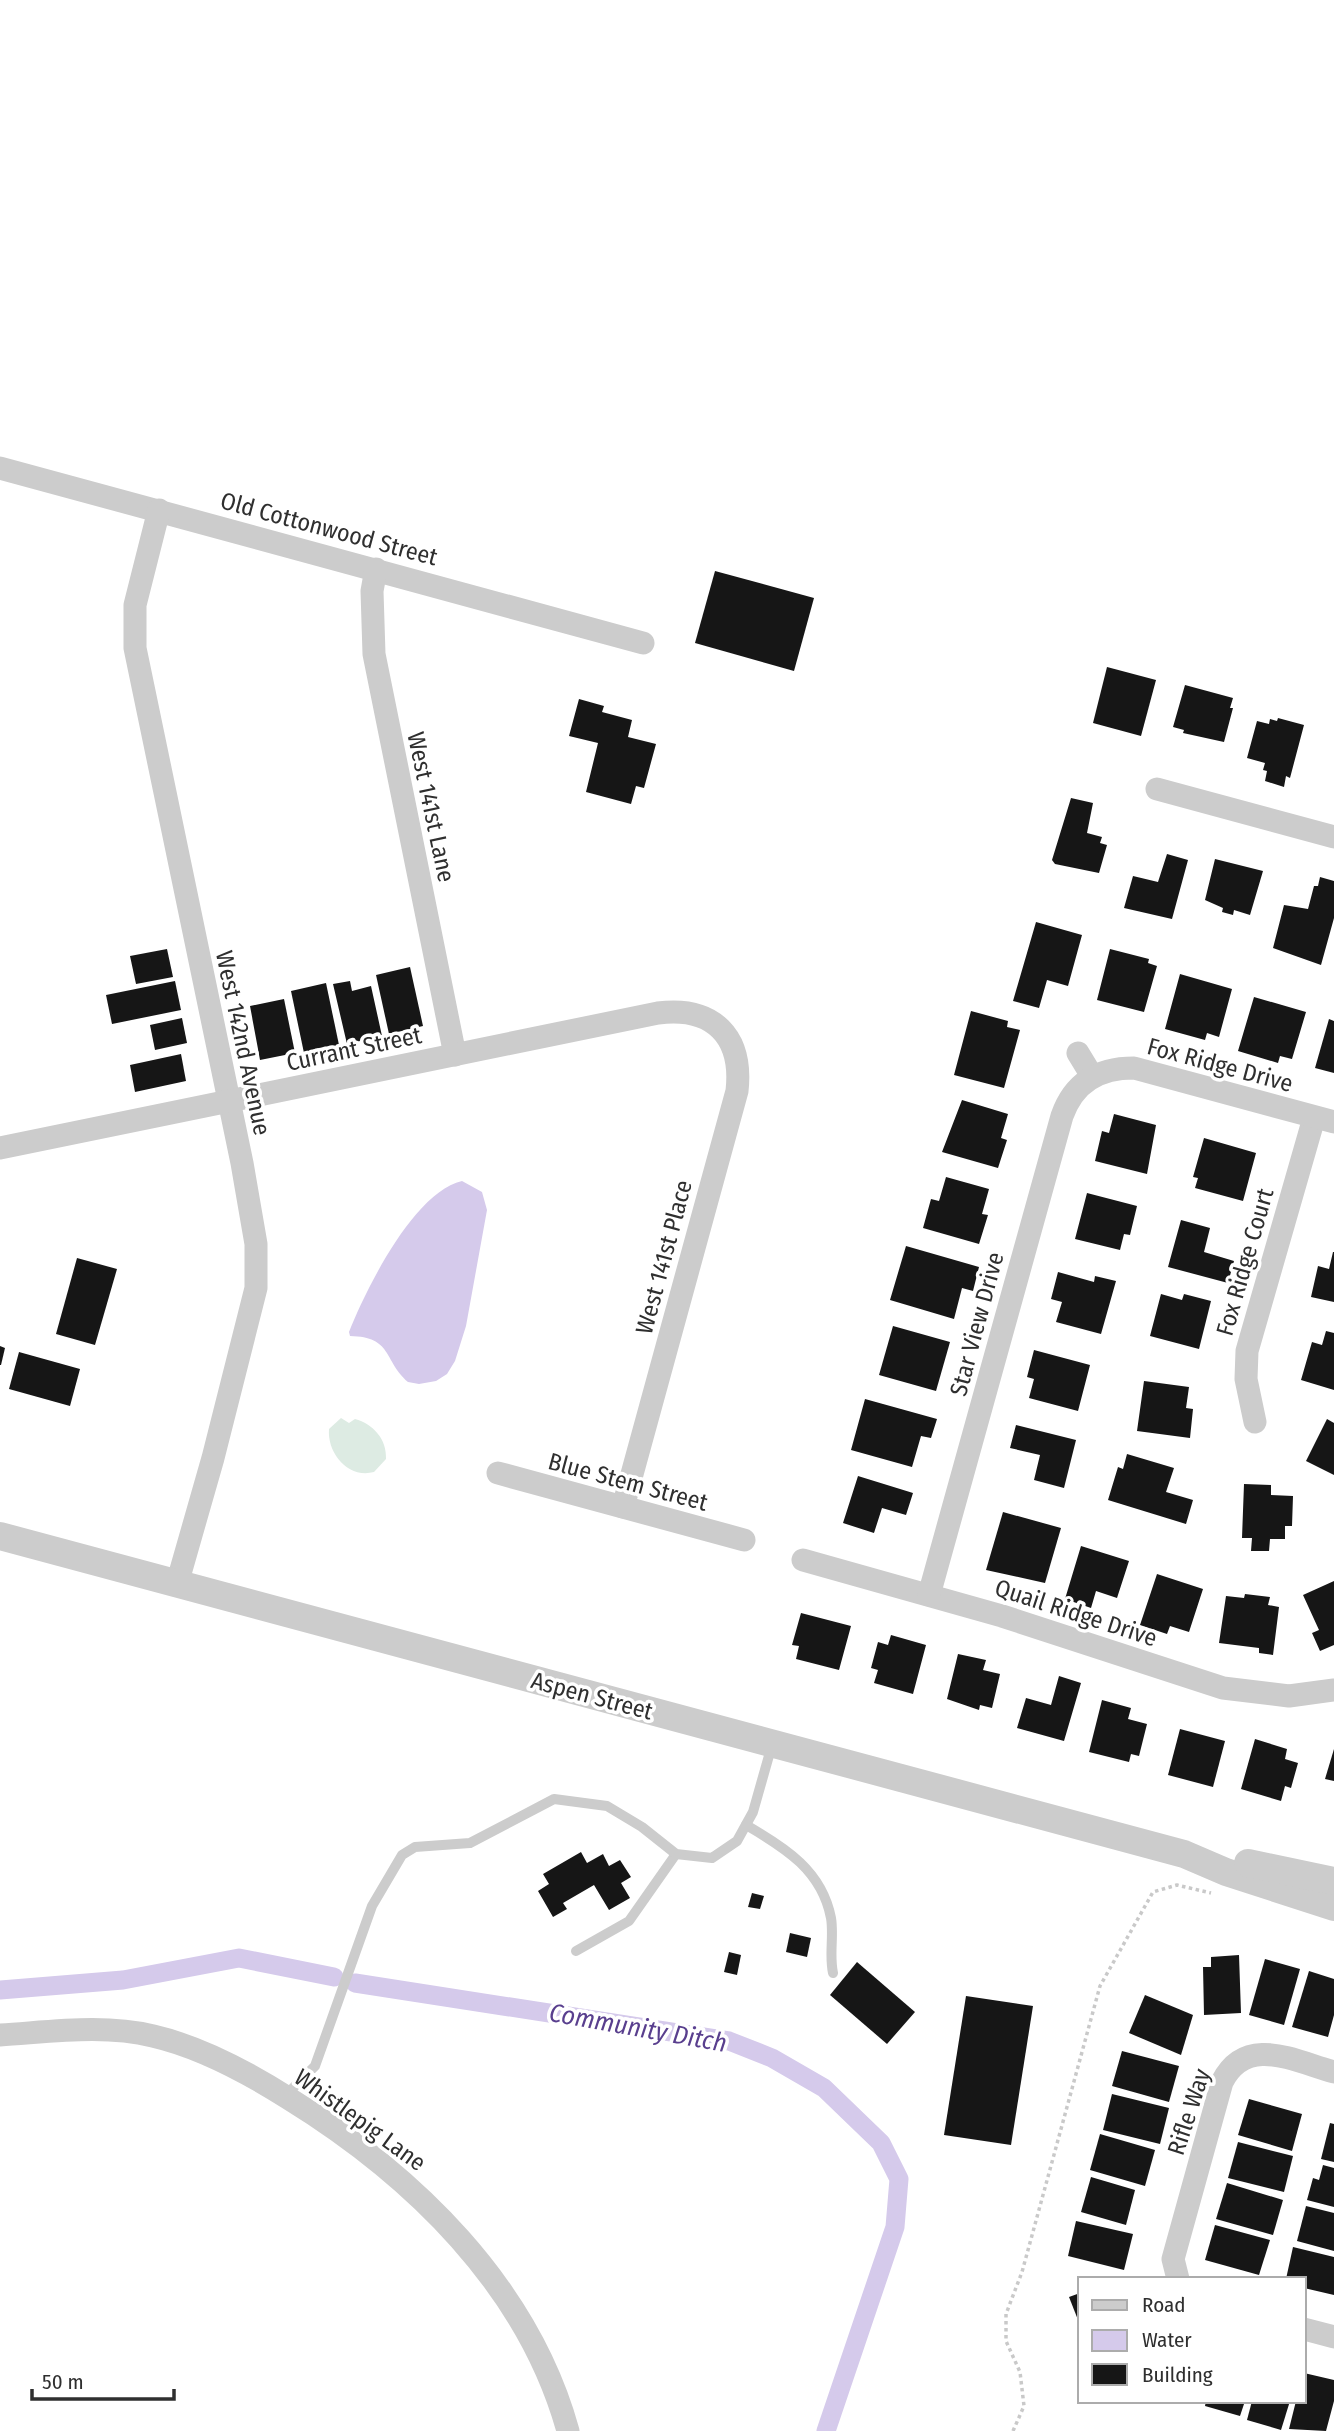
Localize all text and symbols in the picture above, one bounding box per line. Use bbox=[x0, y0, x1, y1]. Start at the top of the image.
street label: Old Cottonwood Street bbox=[218, 487, 441, 571]
street label: West 141st Lane bbox=[401, 729, 461, 885]
street label: West 142nd Avenue bbox=[210, 948, 276, 1138]
street label: Currant Street bbox=[284, 1021, 424, 1077]
street label: Fox Ridge Drive bbox=[1144, 1032, 1296, 1098]
street label: West 141st Place bbox=[630, 1177, 698, 1337]
street label: Fox Ridge Court bbox=[1211, 1185, 1279, 1339]
street label: Star View Drive bbox=[944, 1249, 1010, 1399]
street label: Blue Stem Street bbox=[545, 1447, 711, 1517]
street label: Quail Ridge Drive bbox=[991, 1574, 1161, 1652]
street label: Aspen Street bbox=[528, 1666, 656, 1726]
water label: Community Ditch bbox=[547, 1997, 729, 2059]
street label: Whistlepig Lane bbox=[289, 2063, 431, 2177]
street label: Rifle Way bbox=[1162, 2065, 1216, 2159]
legend bbox=[1078, 2277, 1306, 2403]
text: Road bbox=[1142, 2292, 1186, 2318]
text: Water bbox=[1142, 2327, 1192, 2353]
scale bar bbox=[32, 2358, 173, 2402]
text: Building bbox=[1142, 2362, 1213, 2388]
text: 50 m bbox=[42, 2369, 84, 2395]

